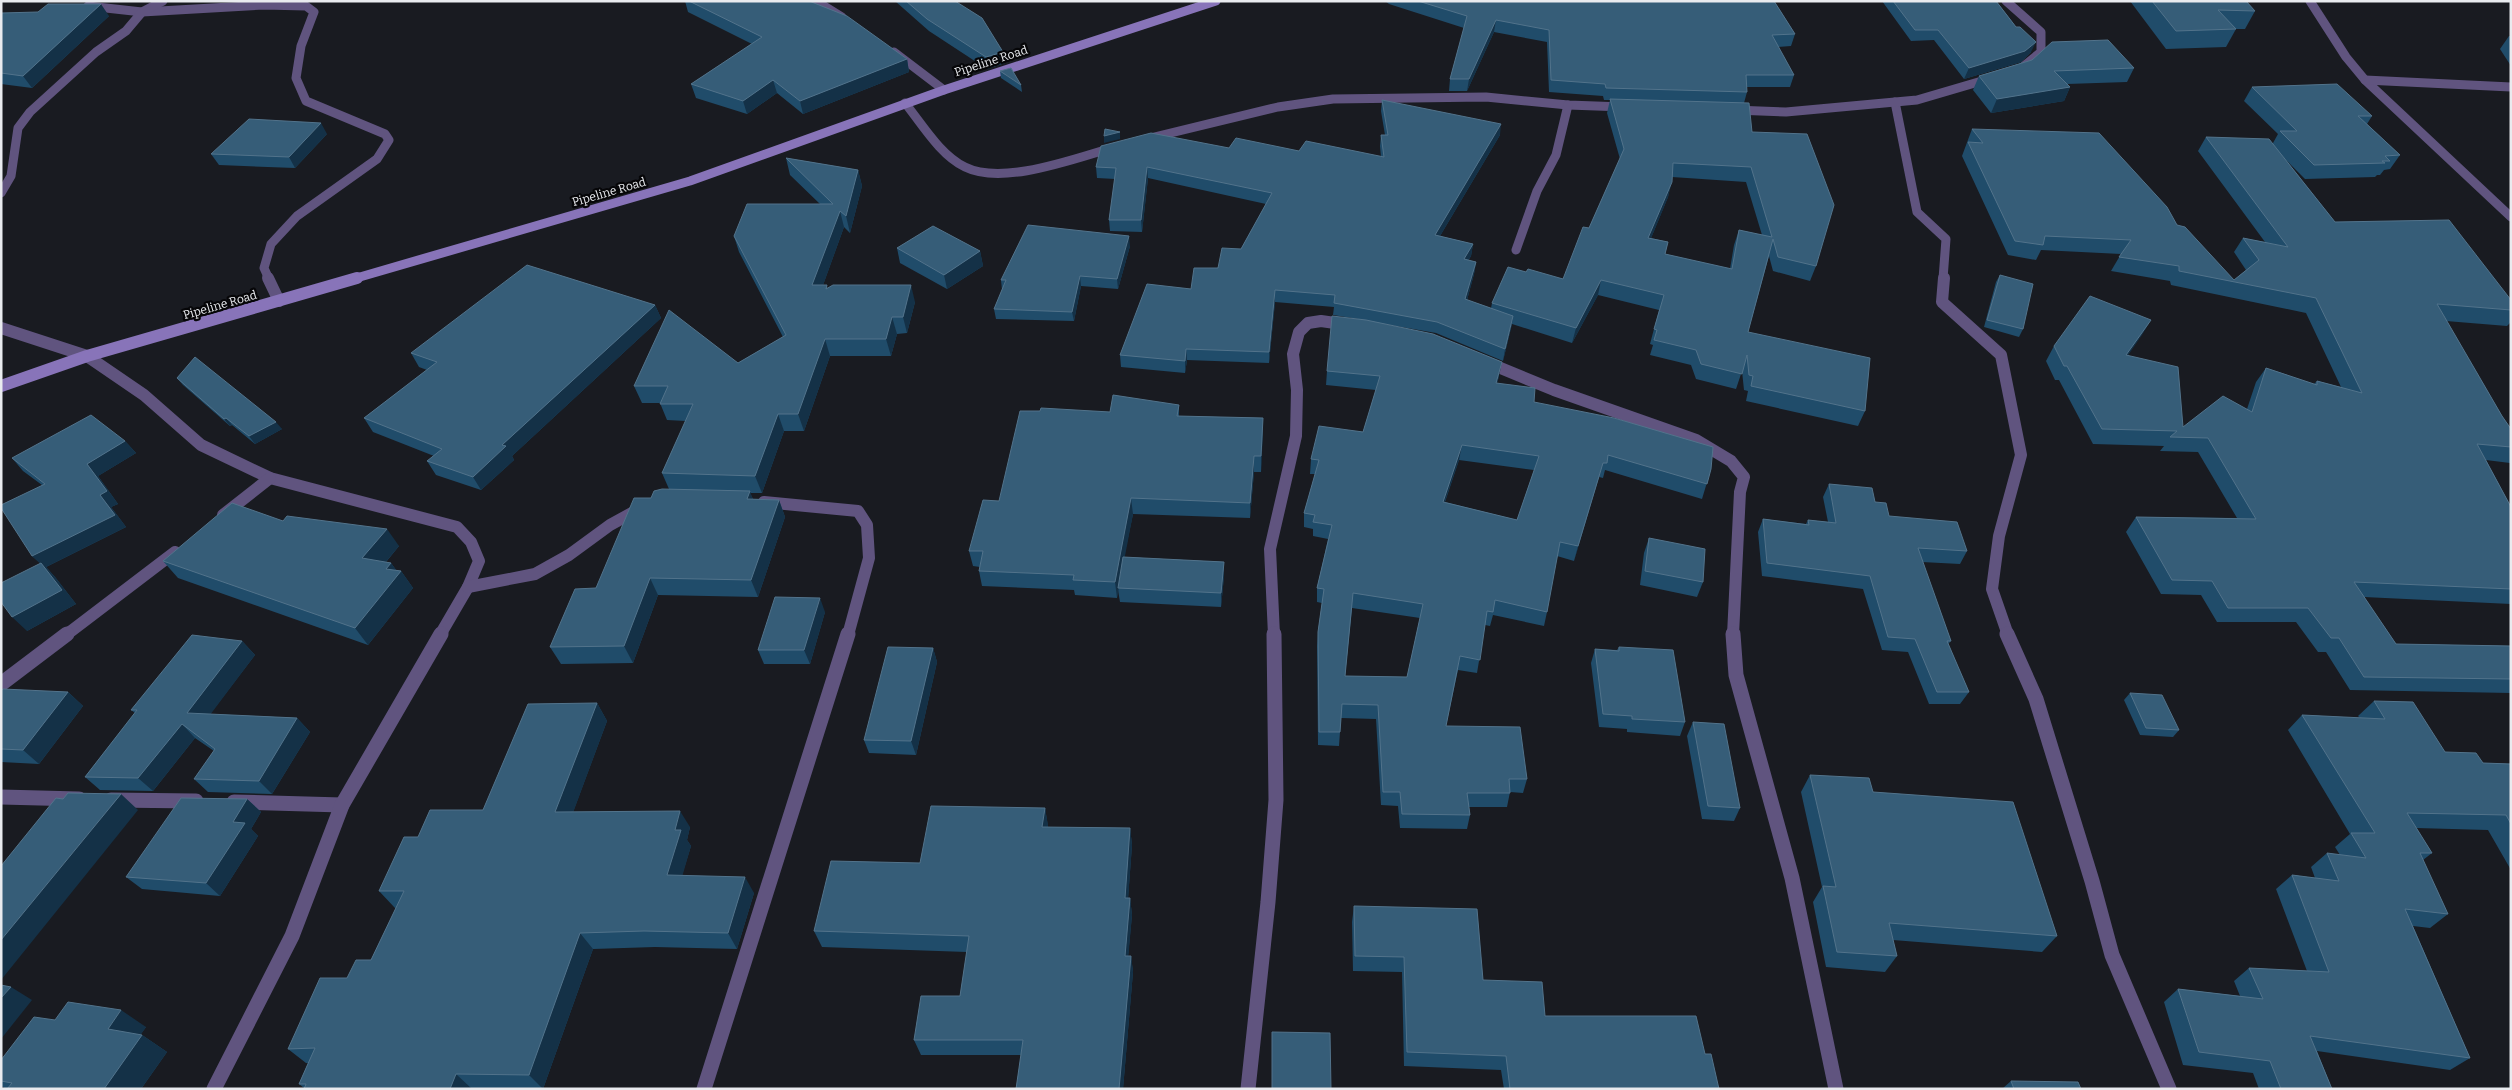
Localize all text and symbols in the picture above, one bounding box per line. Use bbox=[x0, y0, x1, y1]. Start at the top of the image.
street label: Pipeline Road bbox=[953, 43, 1029, 79]
street label: Pipeline Road bbox=[570, 175, 648, 209]
street label: Pipeline Road bbox=[181, 288, 259, 322]

